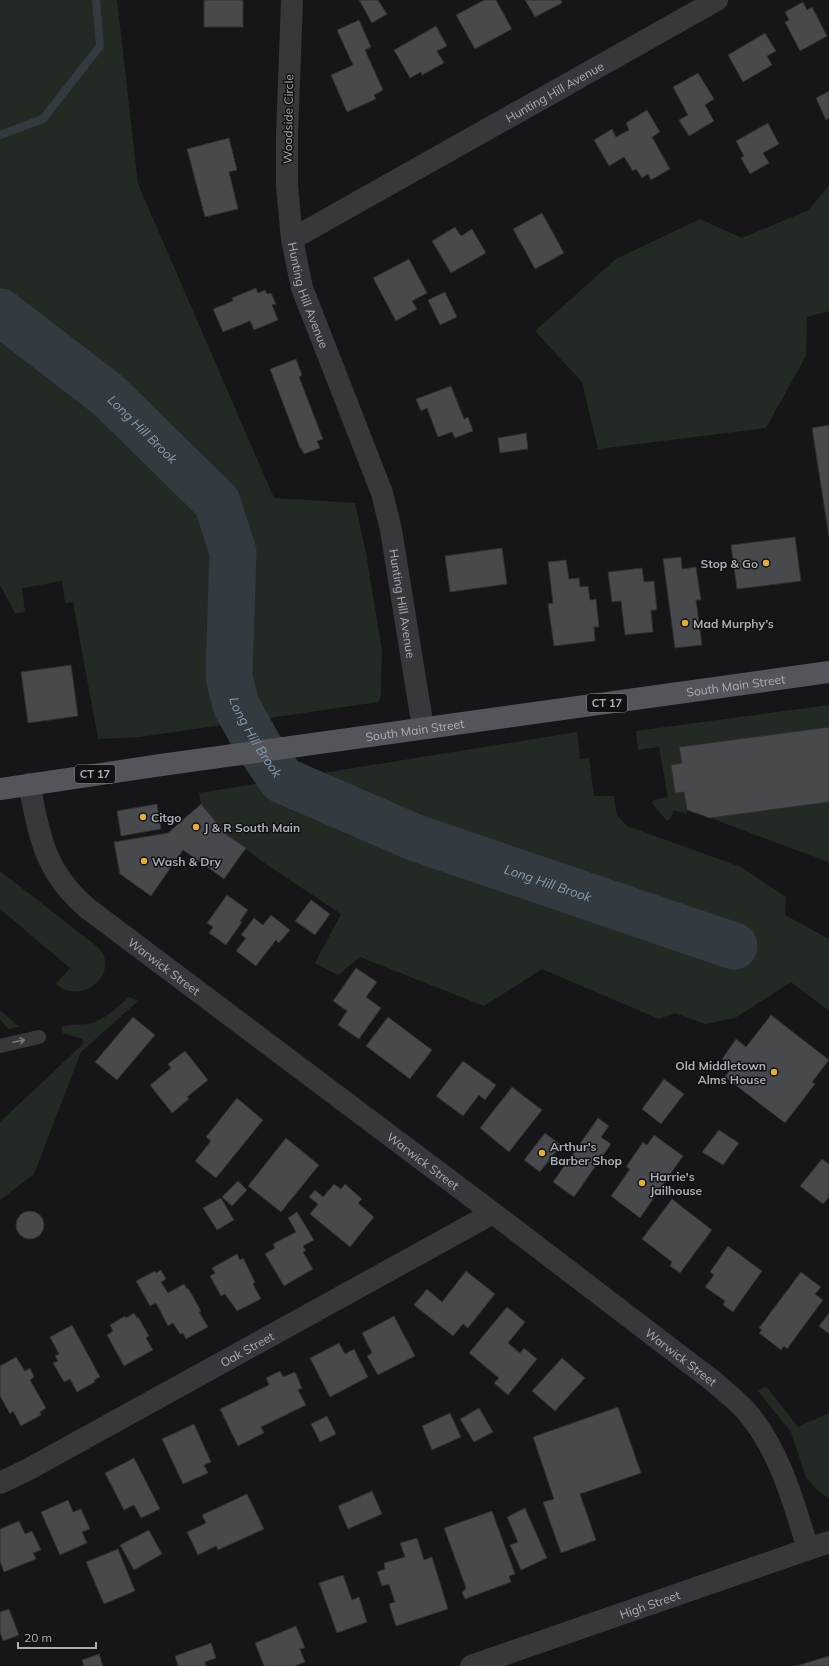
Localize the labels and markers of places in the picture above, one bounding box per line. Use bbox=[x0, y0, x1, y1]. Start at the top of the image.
place label: Stop & Go bbox=[700, 556, 758, 571]
marker: Stop & Go bbox=[761, 558, 771, 568]
place label: Mad Murphy’s bbox=[693, 616, 774, 631]
marker: Mad Murphy’s bbox=[680, 618, 690, 628]
place label: Citgo bbox=[151, 810, 181, 825]
marker: Citgo bbox=[138, 812, 148, 822]
place label: J & R South Main bbox=[204, 820, 300, 835]
marker: J & R South Main bbox=[191, 822, 201, 832]
place label: Wash & Dry bbox=[152, 854, 221, 869]
marker: Wash & Dry bbox=[139, 856, 149, 866]
place label: Old Middletown Alms House bbox=[675, 1058, 766, 1087]
marker: Old Middletown Alms House bbox=[769, 1067, 779, 1077]
place label: Arthur's Barber Shop bbox=[550, 1139, 622, 1168]
marker: Arthur's Barber Shop bbox=[537, 1148, 547, 1158]
place label: Harrie's Jailhouse bbox=[650, 1169, 703, 1198]
marker: Harrie's Jailhouse bbox=[637, 1178, 647, 1188]

